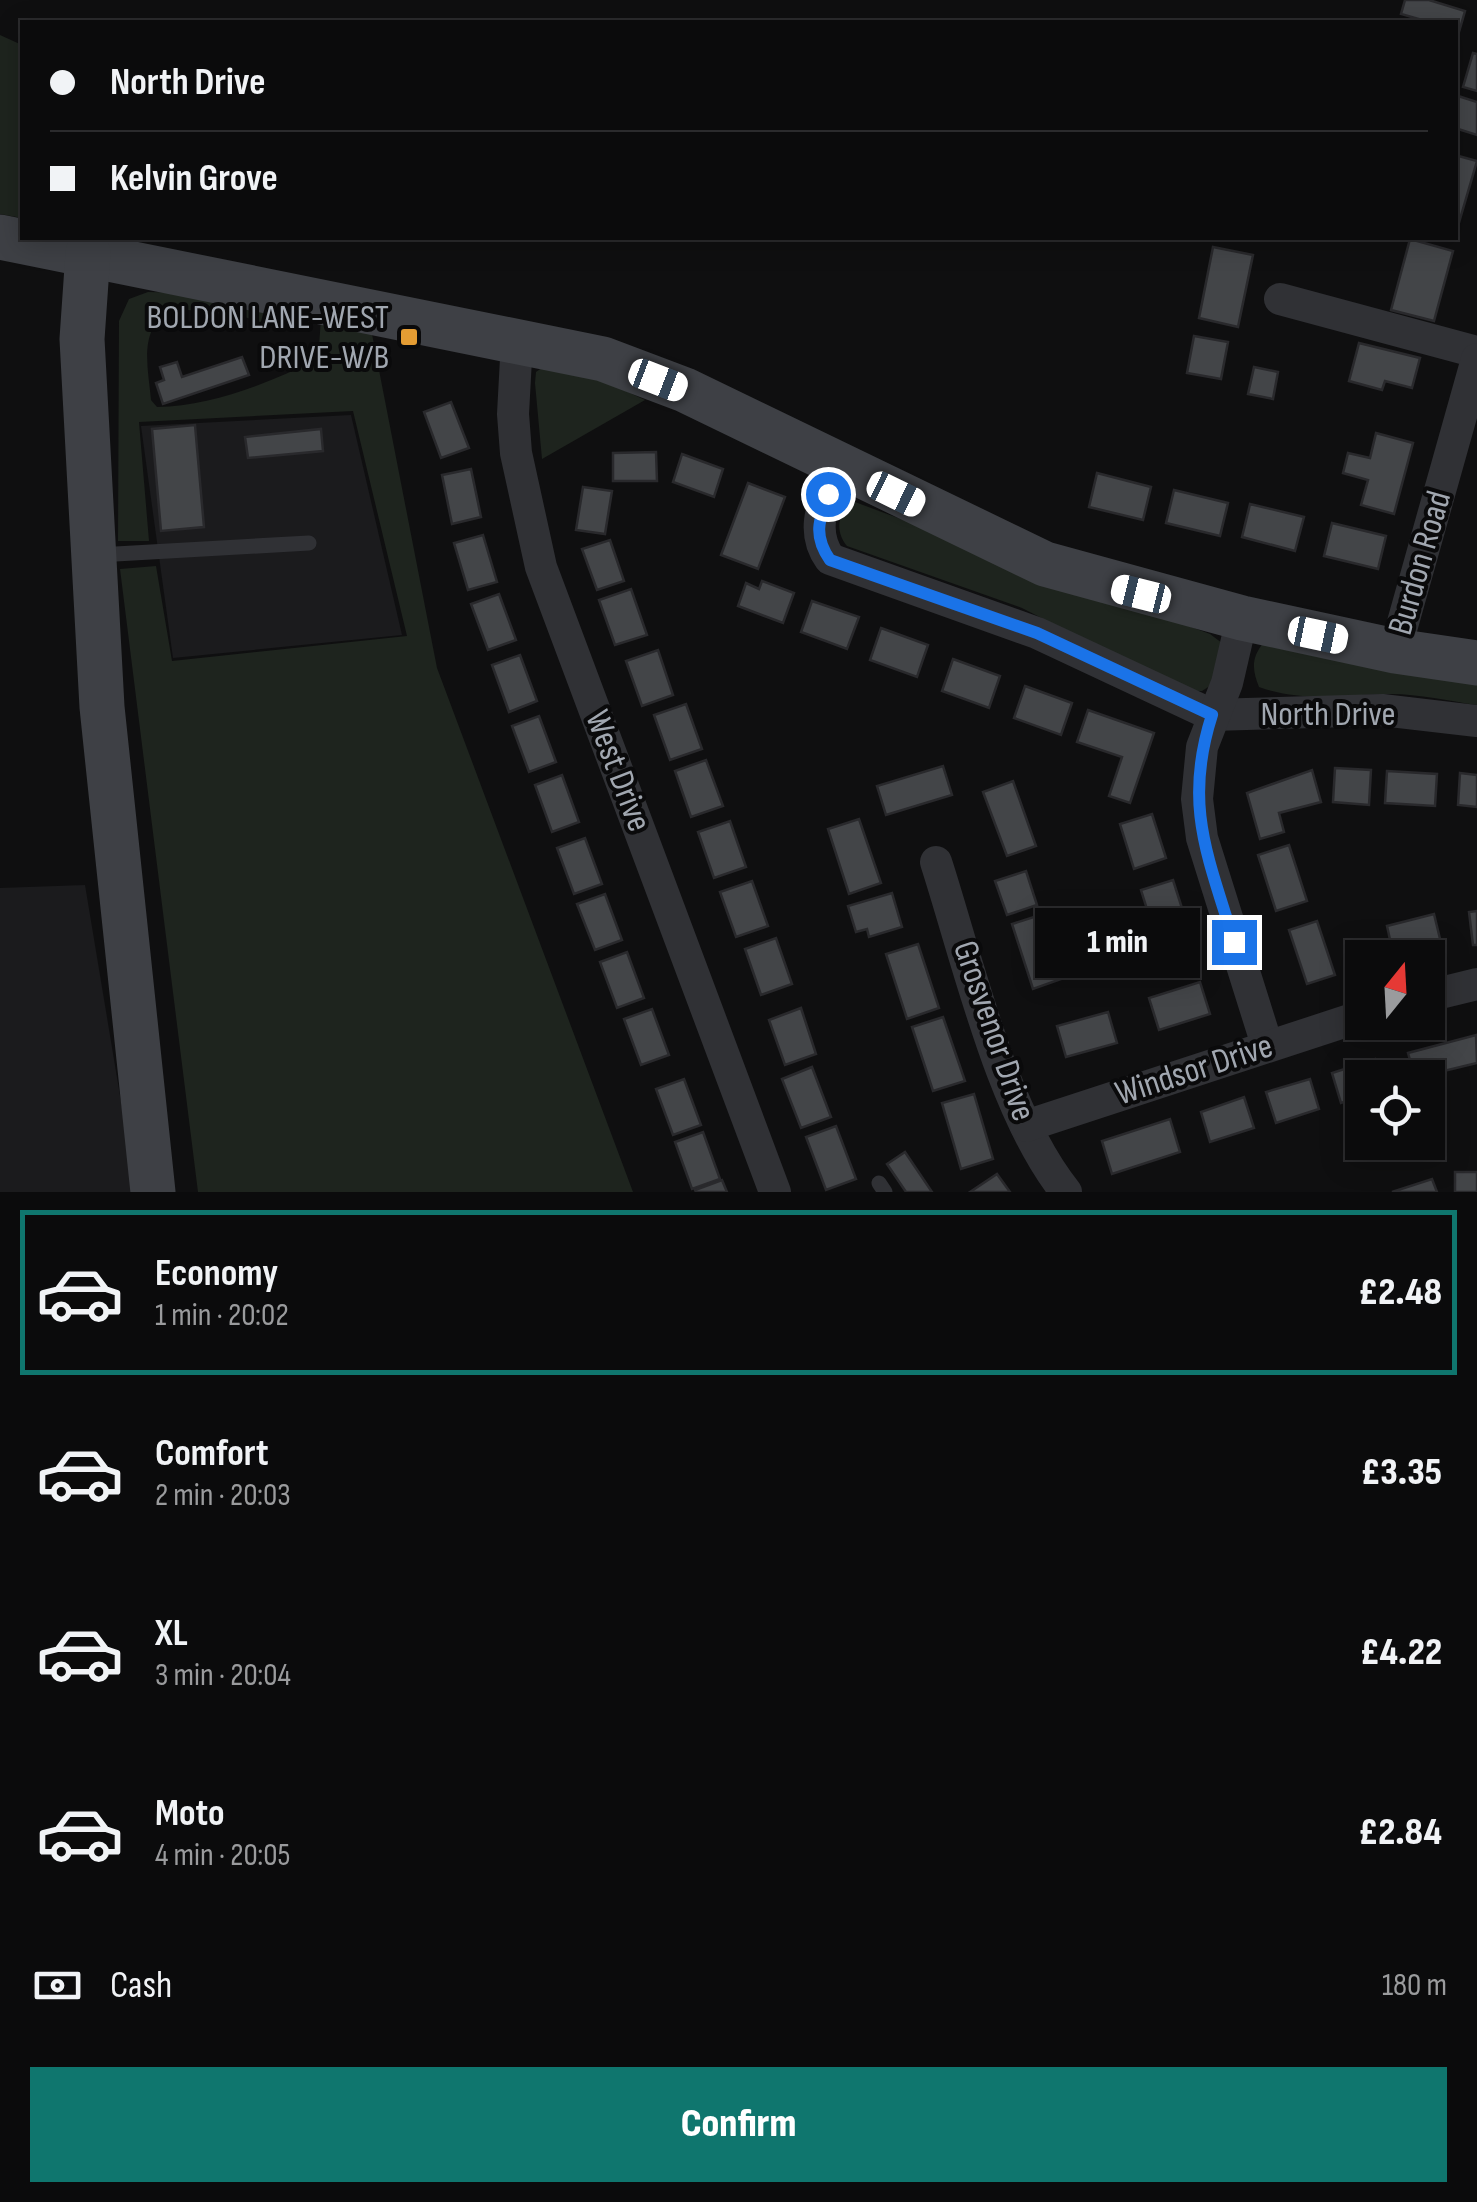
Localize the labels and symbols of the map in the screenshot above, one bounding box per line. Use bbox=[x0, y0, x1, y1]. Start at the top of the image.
place label: BOLDON LANE-WEST DRIVE-W/B bbox=[147, 296, 389, 379]
marker: BOLDON LANE-WEST DRIVE-W/B bbox=[398, 326, 420, 348]
car bbox=[625, 355, 691, 405]
car bbox=[862, 467, 930, 521]
route start bbox=[806, 472, 851, 517]
street label: Burdon Road bbox=[1379, 486, 1461, 640]
car bbox=[1108, 572, 1174, 616]
car bbox=[1286, 614, 1350, 656]
street label: North Drive bbox=[1260, 693, 1396, 736]
street label: West Drive bbox=[575, 704, 661, 838]
callout: 1 min bbox=[1034, 907, 1199, 977]
route end bbox=[1212, 920, 1257, 965]
street label: Grosvenor Drive bbox=[943, 935, 1045, 1127]
north arrow bbox=[1345, 940, 1445, 1040]
street label: Windsor Drive bbox=[1110, 1024, 1278, 1116]

